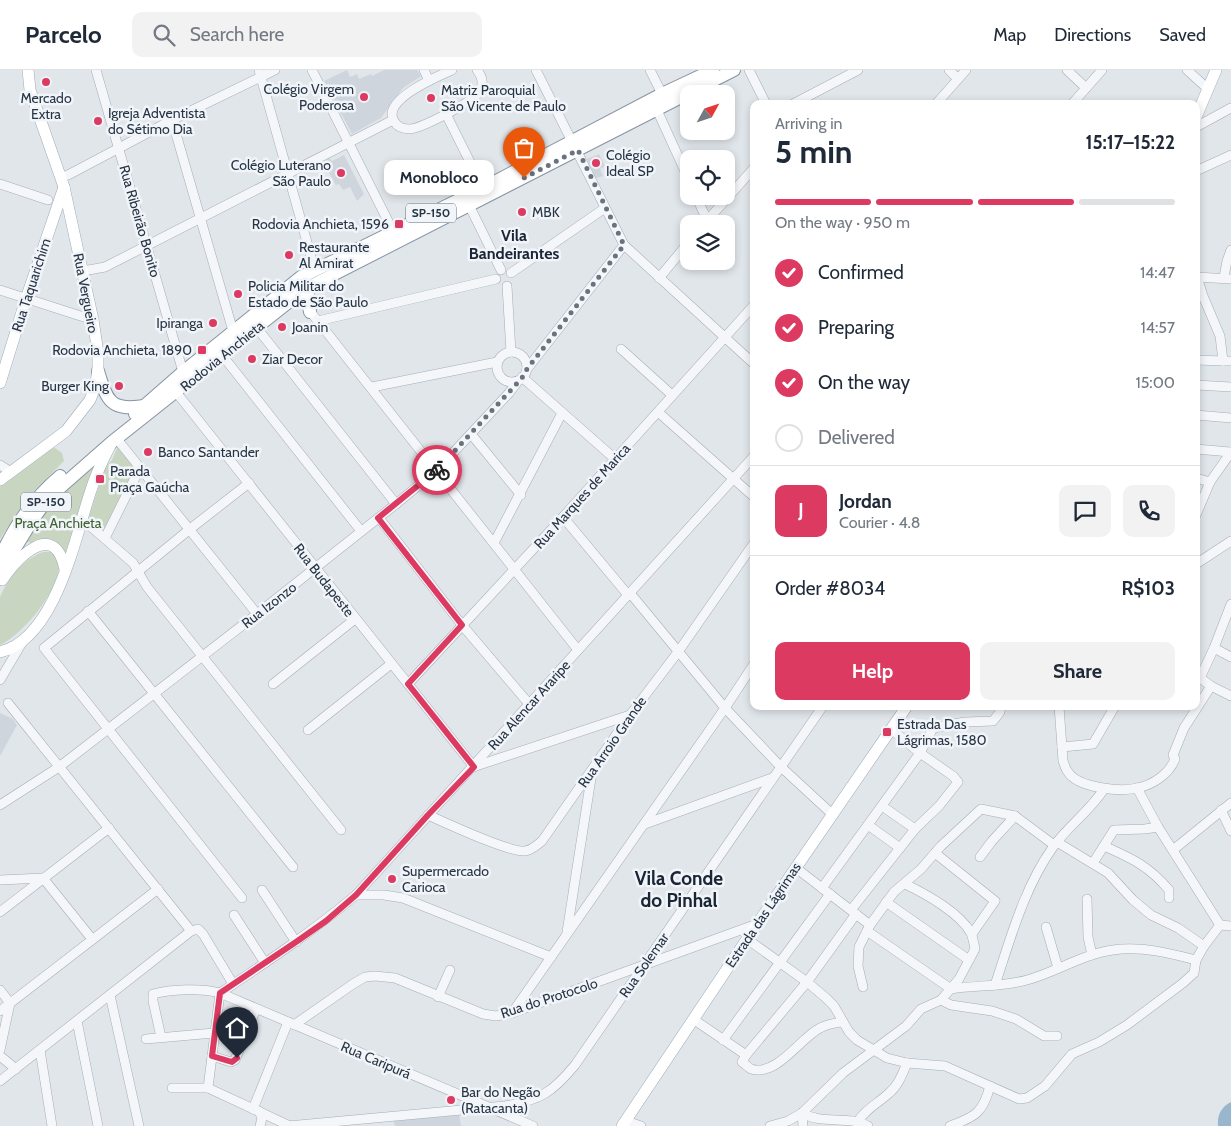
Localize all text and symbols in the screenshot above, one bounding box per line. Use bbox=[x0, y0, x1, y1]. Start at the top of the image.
search box bbox=[132, 12, 482, 57]
text: Parcelo bbox=[25, 20, 102, 49]
icon: search bbox=[150, 21, 178, 49]
text: Search here bbox=[190, 23, 284, 46]
text: Map bbox=[993, 24, 1026, 46]
text: Directions bbox=[1054, 24, 1131, 46]
text: Saved bbox=[1159, 24, 1206, 46]
marker: Mercado Extra bbox=[40, 76, 52, 88]
place label: Colégio Virgem Poderosa bbox=[264, 80, 354, 114]
place label: Matriz Paroquial São Vicente de Paulo bbox=[441, 81, 566, 115]
north arrow bbox=[680, 85, 735, 140]
map controls bbox=[680, 85, 735, 270]
place label: Mercado Extra bbox=[20, 89, 72, 123]
marker: Colégio Virgem Poderosa bbox=[358, 91, 370, 103]
marker: Matriz Paroquial São Vicente de Paulo bbox=[425, 92, 437, 104]
place label: Igreja Adventista do Sétimo Dia bbox=[108, 104, 206, 138]
text: Arriving in bbox=[775, 114, 842, 133]
marker: Igreja Adventista do Sétimo Dia bbox=[92, 115, 104, 127]
pin bbox=[503, 127, 545, 178]
text: 15:17–15:22 bbox=[1085, 131, 1175, 154]
text: 5 min bbox=[775, 132, 853, 171]
icon: bag bbox=[510, 134, 538, 162]
place label: Colégio Ideal SP bbox=[606, 146, 654, 180]
button: locate bbox=[680, 150, 735, 205]
place label: Colégio Luterano São Paulo bbox=[231, 156, 331, 190]
marker: Colégio Ideal SP bbox=[590, 157, 602, 169]
callout: Monobloco bbox=[384, 160, 494, 196]
street label: Rua Ribeirão Bonito bbox=[115, 163, 165, 279]
marker: Colégio Luterano São Paulo bbox=[335, 167, 347, 179]
text: Monobloco bbox=[400, 168, 478, 187]
place label: MBK bbox=[532, 203, 560, 221]
road number: SP-150 bbox=[406, 204, 456, 222]
marker: MBK bbox=[516, 206, 528, 218]
text: On the way · 950 m bbox=[775, 213, 910, 232]
place label: Rodovia Anchieta, 1596 bbox=[252, 215, 389, 233]
button: layers bbox=[680, 215, 735, 270]
marker: Rodovia Anchieta, 1596 bbox=[393, 218, 405, 230]
district label: Vila Bandeirantes bbox=[469, 226, 559, 263]
street label: Rua Taquarichim bbox=[7, 236, 55, 334]
place label: Restaurante Al Amirat bbox=[299, 238, 370, 272]
marker: Restaurante Al Amirat bbox=[283, 249, 295, 261]
street label: Rua Vergueiro bbox=[69, 251, 103, 335]
icon: check bbox=[775, 259, 803, 287]
text: Confirmed bbox=[818, 261, 904, 284]
text: 14:47 bbox=[1140, 263, 1175, 282]
place label: Policia Militar do Estado de São Paulo bbox=[248, 277, 368, 311]
marker: Policia Militar do Estado de São Paulo bbox=[232, 288, 244, 300]
place label: Ipiranga bbox=[156, 314, 203, 332]
icon: check bbox=[775, 314, 803, 342]
street label: Rodovia Anchieta bbox=[176, 316, 268, 395]
text: Preparing bbox=[818, 316, 894, 339]
marker: Ipiranga bbox=[207, 317, 219, 329]
place label: Joanin bbox=[291, 318, 329, 336]
text: 14:57 bbox=[1141, 318, 1175, 337]
marker: Joanin bbox=[276, 321, 288, 333]
place label: Rodovia Anchieta, 1890 bbox=[52, 341, 192, 359]
marker: Rodovia Anchieta, 1890 bbox=[196, 344, 208, 356]
place label: Ziar Decor bbox=[262, 350, 323, 368]
marker: Ziar Decor bbox=[246, 353, 258, 365]
icon: check bbox=[775, 369, 803, 397]
text: On the way bbox=[818, 371, 910, 394]
text: 15:00 bbox=[1135, 373, 1175, 392]
place label: Burger King bbox=[41, 377, 110, 395]
marker: Burger King bbox=[113, 380, 125, 392]
text: Delivered bbox=[818, 426, 895, 449]
street label: Rua Marques de Marica bbox=[530, 439, 634, 552]
place label: Banco Santander bbox=[158, 443, 260, 461]
courier bbox=[412, 445, 462, 495]
marker: Banco Santander bbox=[142, 446, 154, 458]
icon: bike bbox=[423, 456, 451, 484]
place label: Parada Praça Gaúcha bbox=[110, 462, 190, 496]
marker: Parada Praça Gaúcha bbox=[94, 473, 106, 485]
button: chat bbox=[1059, 485, 1111, 537]
button: phone bbox=[1123, 485, 1175, 537]
text: Jordan bbox=[839, 490, 892, 513]
road number: SP-150 bbox=[21, 492, 71, 512]
text: J bbox=[798, 499, 804, 522]
text: Courier · 4.8 bbox=[839, 513, 921, 532]
park label: Praça Anchieta bbox=[14, 514, 102, 532]
street label: Rua Budapeste bbox=[290, 540, 358, 620]
text: Order #8034 bbox=[775, 577, 885, 600]
text: R$103 bbox=[1121, 577, 1175, 600]
street label: Rua Izonzo bbox=[238, 578, 300, 632]
button: Help bbox=[775, 642, 970, 700]
button: Share bbox=[980, 642, 1175, 700]
street label: Rua Alencar Araripe bbox=[484, 656, 574, 754]
street label: Rua Arroio Grande bbox=[574, 693, 650, 791]
place label: Estrada Das Lágrimas, 1580 bbox=[897, 715, 987, 749]
marker: Estrada Das Lágrimas, 1580 bbox=[881, 726, 893, 738]
street label: Estrada das Lágrimas bbox=[721, 859, 805, 971]
place label: Supermercado Carioca bbox=[402, 862, 489, 896]
district label: Vila Conde do Pinhal bbox=[635, 867, 723, 912]
marker: Supermercado Carioca bbox=[386, 873, 398, 885]
street label: Rua Solemar bbox=[615, 929, 673, 1001]
street label: Rua do Protocolo bbox=[498, 974, 600, 1022]
pin bbox=[216, 1007, 258, 1058]
icon: home bbox=[223, 1014, 251, 1042]
street label: Rua Caripurá bbox=[338, 1037, 414, 1083]
place label: Bar do Negão (Ratacanta) bbox=[461, 1083, 541, 1117]
marker: Bar do Negão (Ratacanta) bbox=[445, 1094, 457, 1106]

